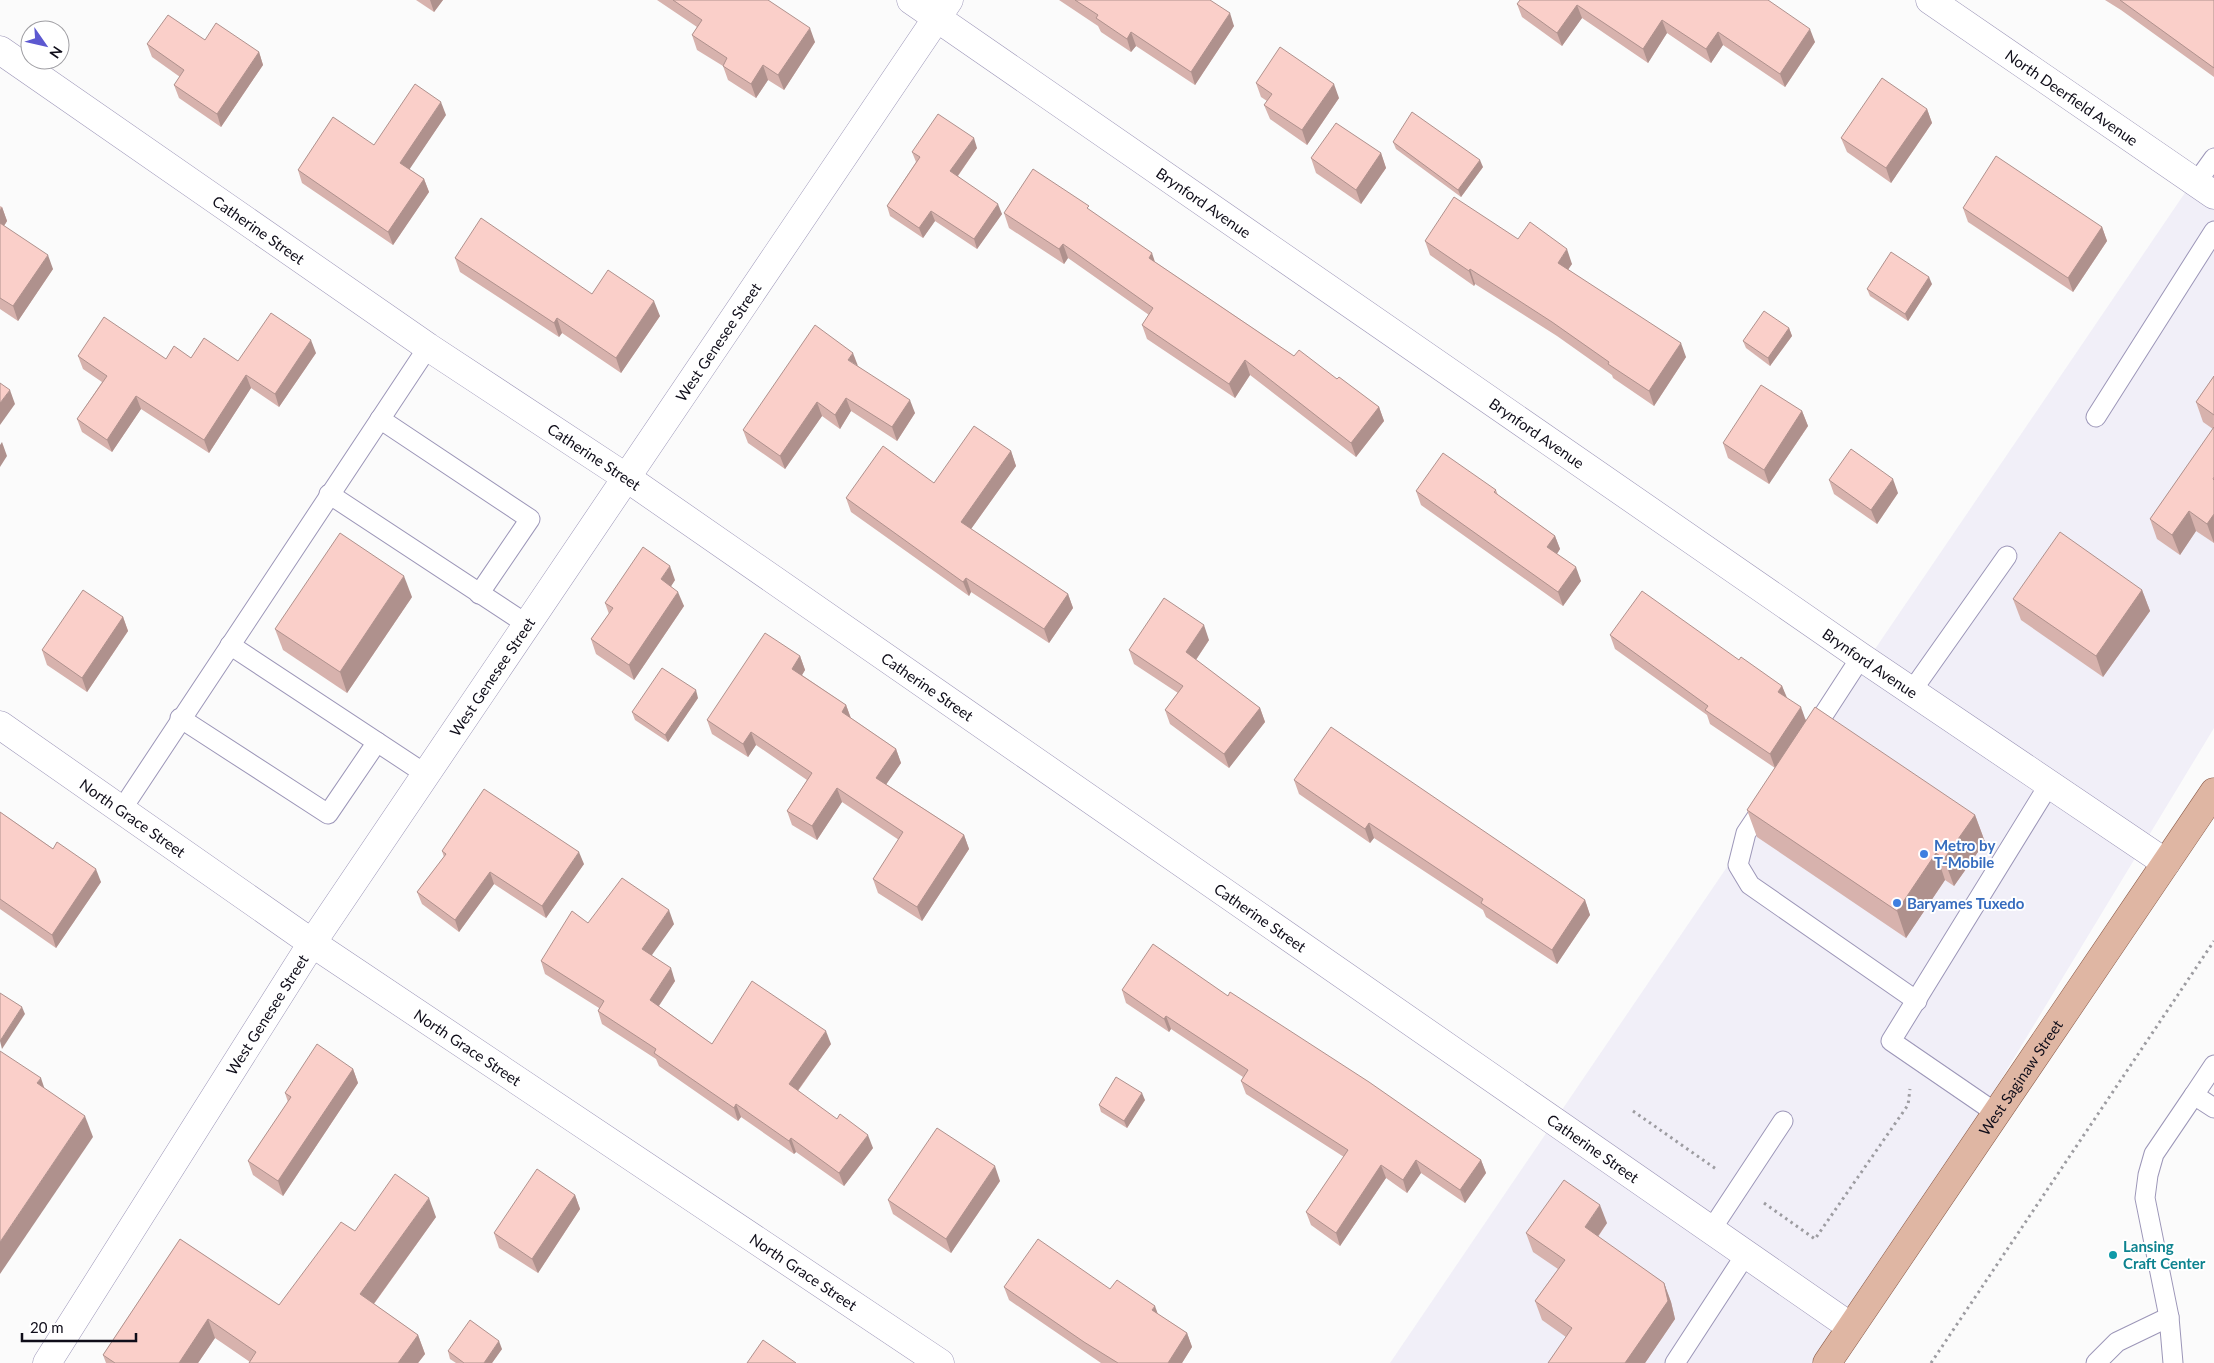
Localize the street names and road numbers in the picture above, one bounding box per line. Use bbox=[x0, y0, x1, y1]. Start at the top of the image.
street label: North Deerfield Avenue bbox=[2002, 46, 2142, 149]
street label: Brynford Avenue bbox=[1153, 163, 1255, 242]
street label: Catherine Street bbox=[209, 191, 309, 268]
street label: West Genesee Street bbox=[672, 279, 765, 405]
street label: Brynford Avenue bbox=[1486, 394, 1588, 472]
street label: Catherine Street bbox=[544, 419, 645, 494]
street label: West Genesee Street bbox=[445, 613, 539, 739]
street label: Brynford Avenue bbox=[1819, 624, 1921, 702]
street label: Catherine Street bbox=[878, 648, 978, 725]
street label: North Grace Street bbox=[76, 775, 190, 861]
street label: Catherine Street bbox=[1211, 879, 1310, 956]
street label: West Genesee Street bbox=[222, 950, 312, 1078]
street label: North Grace Street bbox=[411, 1005, 525, 1090]
street label: West Saginaw Street bbox=[1975, 1016, 2066, 1139]
street label: Catherine Street bbox=[1544, 1110, 1643, 1187]
street label: North Grace Street bbox=[747, 1230, 861, 1314]

